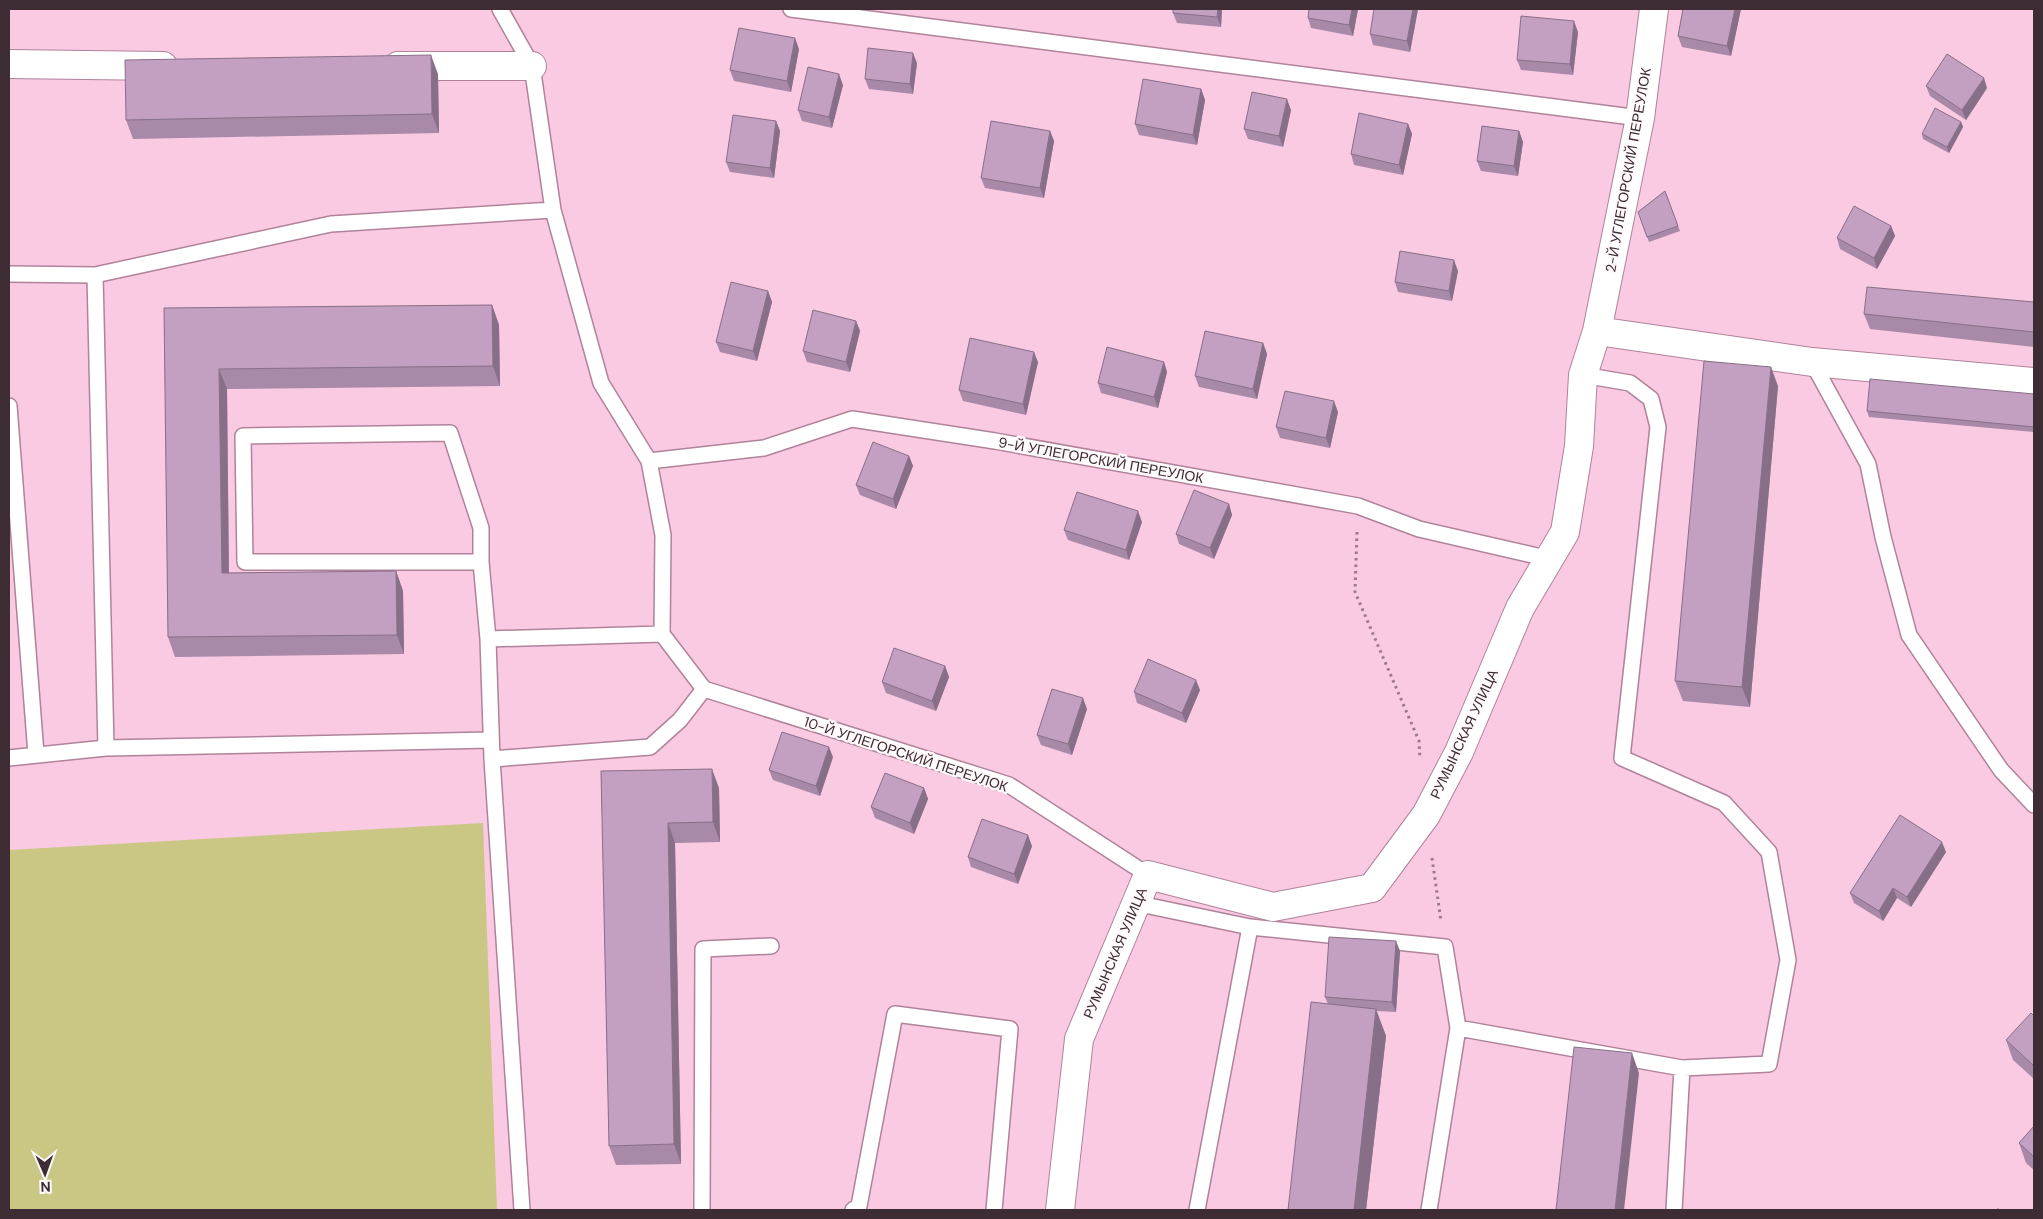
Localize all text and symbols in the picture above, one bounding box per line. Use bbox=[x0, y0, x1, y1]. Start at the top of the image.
street label: 2-Й УГЛЕГОРСКИЙ ПЕРЕУЛОК bbox=[1601, 66, 1655, 274]
street label: 9-Й УГЛЕГОРСКИЙ ПЕРЕУЛОК bbox=[997, 433, 1206, 487]
street label: РУМЫНСКАЯ УЛИЦА bbox=[1426, 666, 1502, 802]
street label: 10-Й УГЛЕГОРСКИЙ ПЕРЕУЛОК bbox=[802, 712, 1011, 796]
street label: РУМЫНСКАЯ УЛИЦА bbox=[1079, 884, 1151, 1021]
north arrow bbox=[20, 1149, 70, 1199]
text: N bbox=[40, 1178, 51, 1196]

